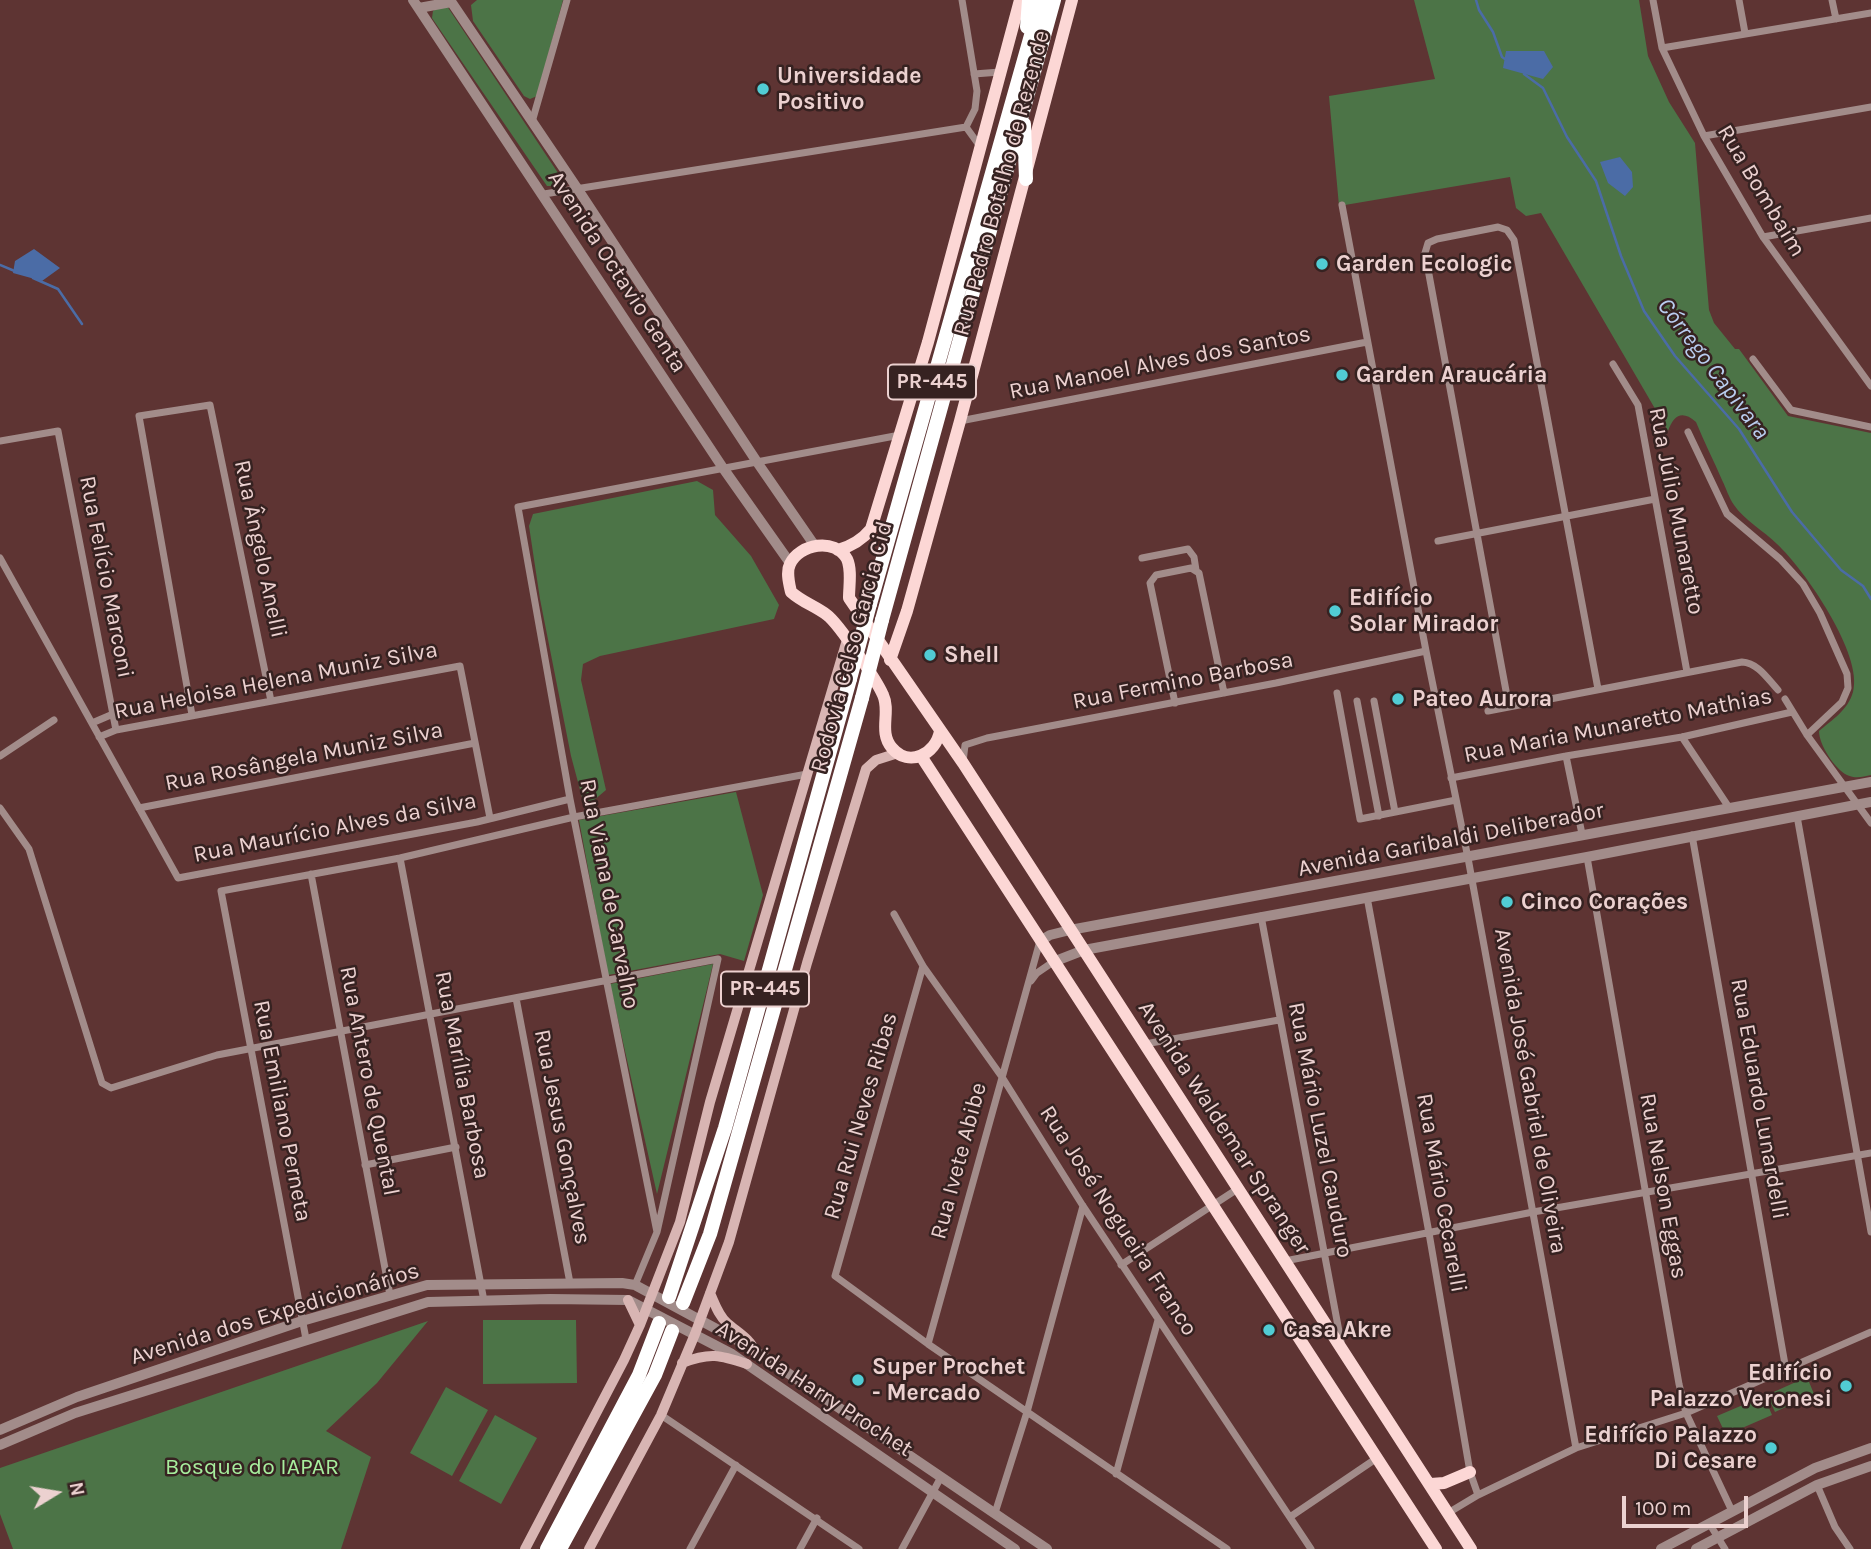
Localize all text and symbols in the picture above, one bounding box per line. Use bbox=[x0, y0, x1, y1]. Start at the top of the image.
street label: Rua Pedro Botelho de Rezende bbox=[948, 27, 1056, 339]
place label: Universidade Positivo bbox=[777, 62, 921, 116]
marker: Universidade Positivo bbox=[755, 81, 771, 97]
street label: Rua Bombaim bbox=[1711, 120, 1811, 262]
street label: Avenida Octavio Genta bbox=[541, 166, 693, 378]
place label: Garden Ecologic bbox=[1336, 250, 1512, 278]
marker: Garden Ecologic bbox=[1314, 256, 1330, 272]
water label: Córrego Capivara bbox=[1650, 293, 1776, 445]
street label: Rua Manoel Alves dos Santos bbox=[1007, 320, 1313, 406]
place label: Garden Araucária bbox=[1356, 361, 1547, 389]
road number: PR-445 bbox=[888, 364, 976, 400]
marker: Garden Araucária bbox=[1334, 367, 1350, 383]
street label: Rua Júlio Munaretto bbox=[1642, 405, 1710, 617]
street label: Rua Ângelo Anelli bbox=[228, 458, 292, 640]
street label: Rua Felício Marconi bbox=[73, 474, 139, 680]
street label: Rodovia Celso Garcia Cid bbox=[805, 518, 899, 776]
place label: Edifício Solar Mirador bbox=[1349, 584, 1498, 638]
marker: Edifício Solar Mirador bbox=[1327, 603, 1343, 619]
street label: Rua Heloisa Helena Muniz Silva bbox=[112, 636, 440, 726]
place label: Shell bbox=[944, 641, 999, 669]
street label: Rua Fermino Barbosa bbox=[1070, 646, 1296, 716]
marker: Shell bbox=[922, 647, 938, 663]
street label: Rua Maria Munaretto Mathias bbox=[1462, 683, 1774, 769]
place label: Pateo Aurora bbox=[1412, 685, 1552, 713]
marker: Pateo Aurora bbox=[1390, 691, 1406, 707]
street label: Rua Rosângela Muniz Silva bbox=[163, 716, 445, 798]
street label: Rua Viana de Carvalho bbox=[573, 777, 645, 1011]
street label: Rua Maurício Alves da Silva bbox=[191, 787, 479, 869]
street label: Avenida Garibaldi Deliberador bbox=[1296, 797, 1606, 883]
place label: Cinco Corações bbox=[1521, 888, 1688, 916]
marker: Cinco Corações bbox=[1499, 894, 1515, 910]
street label: Avenida José Gabriel de Oliveira bbox=[1488, 926, 1572, 1256]
street label: Rua Antero de Quental bbox=[333, 964, 405, 1198]
street label: Rua Marília Barbosa bbox=[428, 969, 496, 1181]
road number: PR-445 bbox=[721, 972, 809, 1006]
street label: Rua Eduardo Lunardelli bbox=[1724, 976, 1794, 1222]
street label: Avenida Waldemar Spranger bbox=[1132, 996, 1316, 1260]
street label: Rua Emiliano Perneta bbox=[247, 998, 317, 1224]
street label: Rua Mário Luzel Cauduro bbox=[1282, 1000, 1358, 1260]
street label: Rua Rui Neves Ribas bbox=[818, 1009, 904, 1223]
street label: Rua Jesus Gonçalves bbox=[528, 1027, 596, 1247]
street label: Rua Ivete Abibe bbox=[925, 1080, 993, 1242]
street label: Rua Mário Cecarelli bbox=[1410, 1091, 1472, 1295]
street label: Rua Nelson Eggas bbox=[1633, 1091, 1693, 1281]
street label: Rua José Nogueira Franco bbox=[1033, 1101, 1203, 1341]
street label: Avenida dos Expedicionários bbox=[127, 1257, 423, 1371]
street label: Avenida Harry Prochet bbox=[710, 1315, 918, 1463]
place label: Casa Akre bbox=[1283, 1316, 1392, 1344]
marker: Casa Akre bbox=[1261, 1322, 1277, 1338]
place label: Super Prochet - Mercado bbox=[872, 1353, 1025, 1407]
place label: Edifício Palazzo Veronesi bbox=[1650, 1359, 1832, 1413]
marker: Super Prochet - Mercado bbox=[850, 1372, 866, 1388]
marker: Edifício Palazzo Veronesi bbox=[1838, 1378, 1854, 1394]
place label: Edifício Palazzo Di Cesare bbox=[1584, 1421, 1757, 1475]
marker: Edifício Palazzo Di Cesare bbox=[1763, 1440, 1779, 1456]
park label: Bosque do IAPAR bbox=[165, 1453, 339, 1481]
north arrow bbox=[21, 1458, 91, 1528]
text: N bbox=[65, 1480, 89, 1498]
scale bar bbox=[1626, 1482, 1752, 1526]
text: 100 m bbox=[1635, 1496, 1692, 1520]

